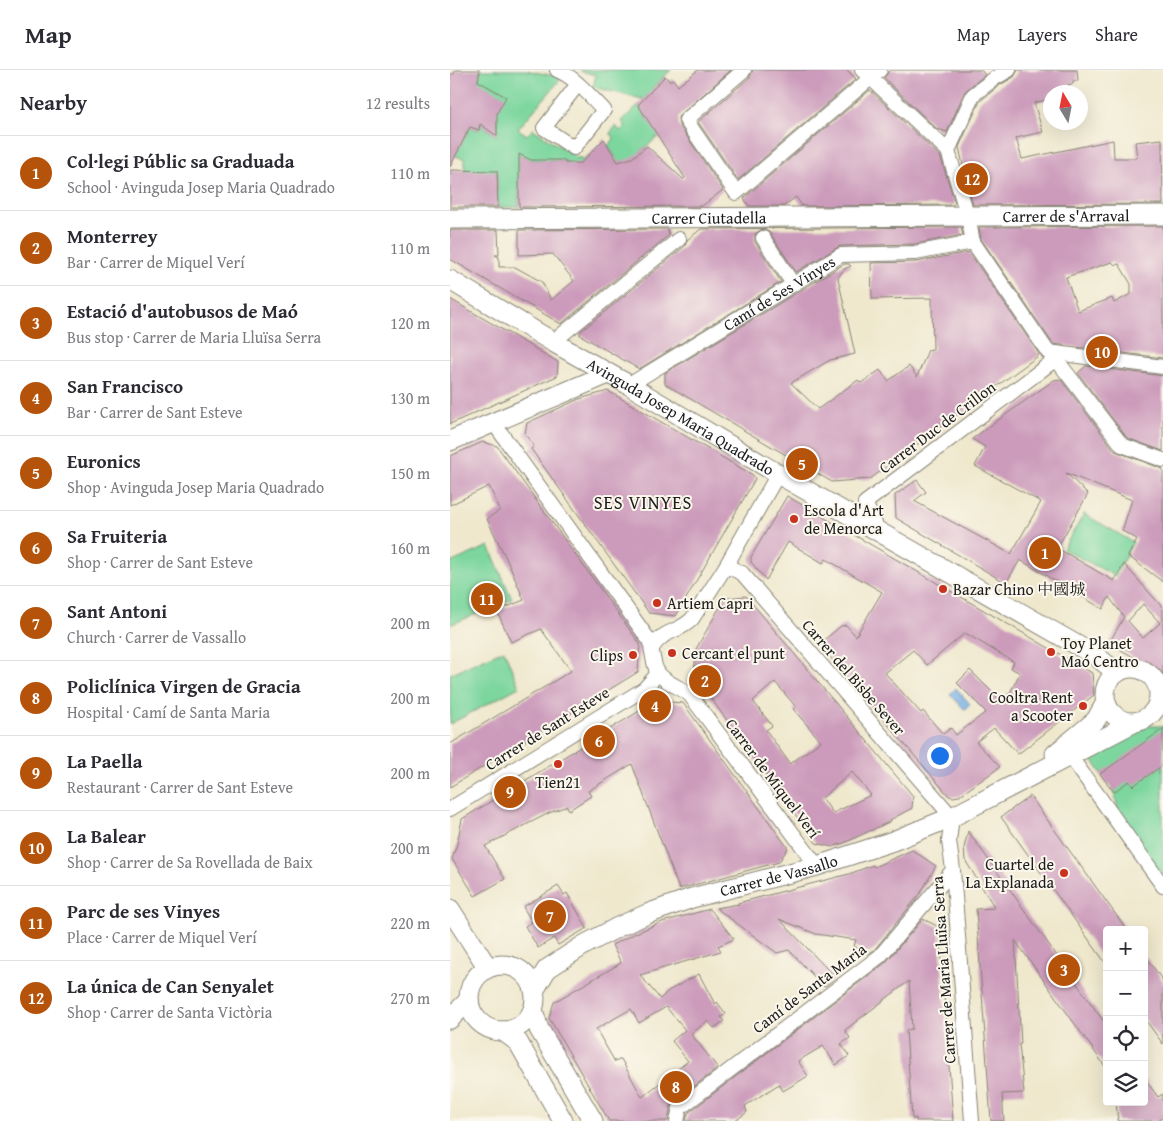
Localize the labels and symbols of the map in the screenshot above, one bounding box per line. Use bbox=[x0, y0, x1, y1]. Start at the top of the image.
north arrow bbox=[1043, 85, 1088, 130]
pin: 12 bbox=[956, 160, 988, 198]
street label: Carrer de s'Arraval bbox=[1003, 203, 1130, 228]
street label: Carrer Ciutadella bbox=[652, 205, 767, 230]
street label: Camí de Ses Vinyes bbox=[718, 249, 840, 337]
pin: 10 bbox=[1086, 333, 1118, 371]
street label: Avinguda Josep Maria Quadrado bbox=[583, 352, 779, 481]
street label: Carrer Duc de Crillon bbox=[873, 375, 1001, 479]
pin: 5 bbox=[786, 445, 818, 483]
district label: SES VINYES bbox=[594, 489, 692, 516]
place label: Escola d'Art de Menorca bbox=[804, 498, 884, 540]
marker: Escola d'Art de Menorca bbox=[788, 513, 800, 525]
pin: 1 bbox=[1029, 534, 1061, 572]
place label: Bazar Chino 中國城 bbox=[953, 577, 1085, 601]
pin: 11 bbox=[471, 580, 503, 618]
marker: Bazar Chino 中國城 bbox=[937, 583, 949, 595]
place label: Artiem Capri bbox=[667, 591, 754, 615]
marker: Artiem Capri bbox=[651, 597, 663, 609]
street label: Carrer del Bisbe Sever bbox=[797, 614, 912, 741]
place label: Toy Planet Maó Centro bbox=[1061, 631, 1139, 673]
place label: Cercant el punt bbox=[682, 641, 785, 665]
place label: Clips bbox=[590, 643, 623, 667]
marker: Toy Planet Maó Centro bbox=[1045, 646, 1057, 658]
marker: Cercant el punt bbox=[666, 647, 678, 659]
marker: Clips bbox=[627, 649, 639, 661]
pin: 2 bbox=[689, 662, 721, 700]
street label: Carrer de Sant Esteve bbox=[480, 680, 614, 776]
place label: Cooltra Rent a Scooter bbox=[989, 685, 1073, 727]
pin: 4 bbox=[639, 687, 671, 725]
marker: Cooltra Rent a Scooter bbox=[1077, 700, 1089, 712]
street label: Carrer de Miquel Verí bbox=[720, 713, 826, 843]
pin: 6 bbox=[583, 722, 615, 760]
your location bbox=[927, 743, 953, 769]
marker: Tien21 bbox=[552, 758, 564, 770]
place label: Tien21 bbox=[535, 770, 581, 794]
pin: 9 bbox=[494, 773, 526, 811]
street label: Carrer de Vassallo bbox=[717, 848, 841, 902]
place label: Cuartel de La Explanada bbox=[966, 852, 1054, 894]
marker: Cuartel de La Explanada bbox=[1058, 867, 1070, 879]
street label: Carrer de Maria Lluïsa Serra bbox=[924, 875, 962, 1065]
pin: 7 bbox=[534, 897, 566, 935]
street label: Camí de Santa Maria bbox=[747, 937, 871, 1039]
pin: 3 bbox=[1048, 951, 1080, 989]
pin: 8 bbox=[660, 1068, 692, 1106]

